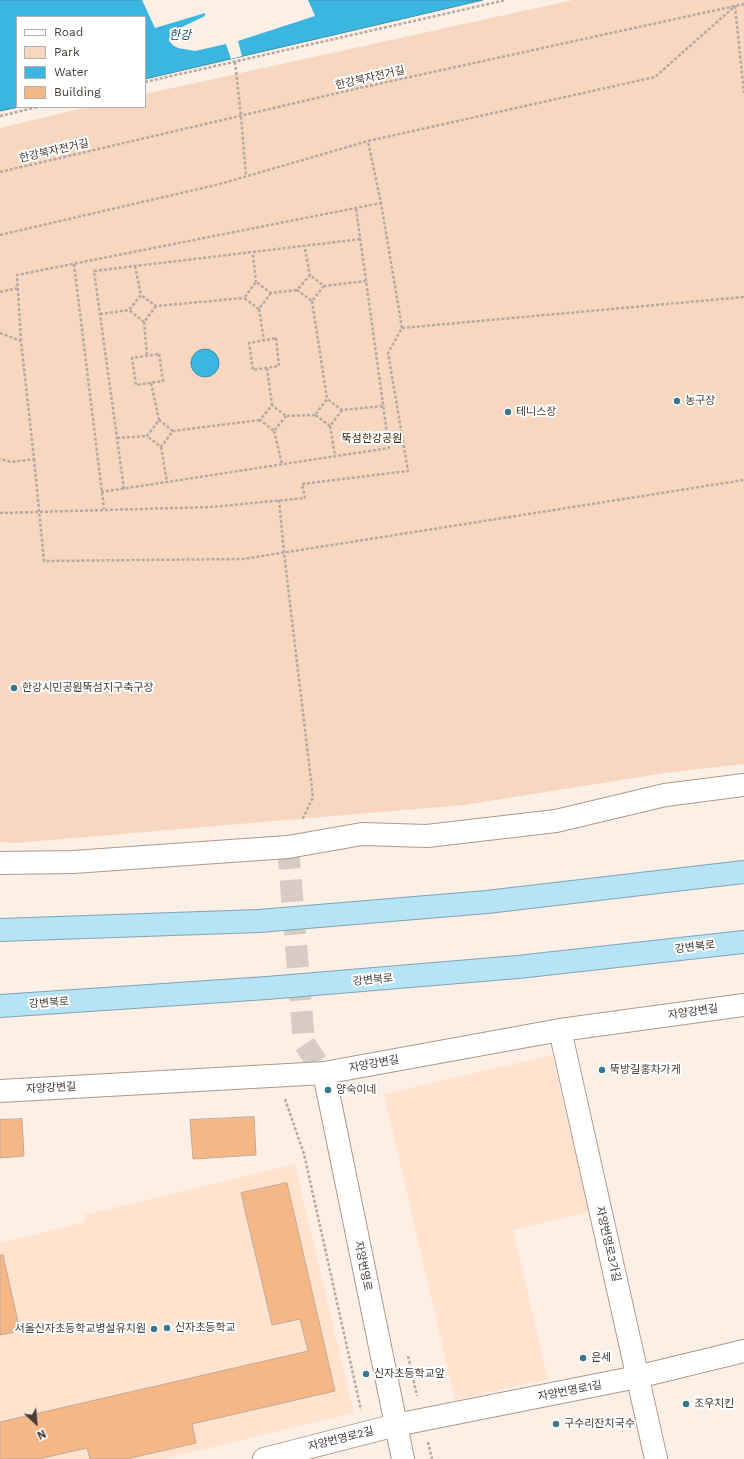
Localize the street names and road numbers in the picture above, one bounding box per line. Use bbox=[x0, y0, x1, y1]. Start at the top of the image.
street label: 한강북자전거길 bbox=[334, 64, 406, 92]
street label: 한강북자전거길 bbox=[18, 137, 90, 165]
street label: 강변북로 bbox=[674, 938, 716, 956]
street label: 강변북로 bbox=[352, 972, 394, 988]
street label: 강변북로 bbox=[28, 995, 70, 1011]
street label: 자양강변길 bbox=[667, 1002, 719, 1022]
street label: 자양강변길 bbox=[348, 1053, 400, 1075]
street label: 자양강변길 bbox=[25, 1080, 77, 1096]
street label: 자양번영로3가길 bbox=[593, 1205, 623, 1283]
street label: 자양번영로 bbox=[352, 1240, 374, 1292]
street label: 자양번영로1길 bbox=[537, 1378, 603, 1404]
street label: 자양번영로2길 bbox=[307, 1424, 375, 1454]

